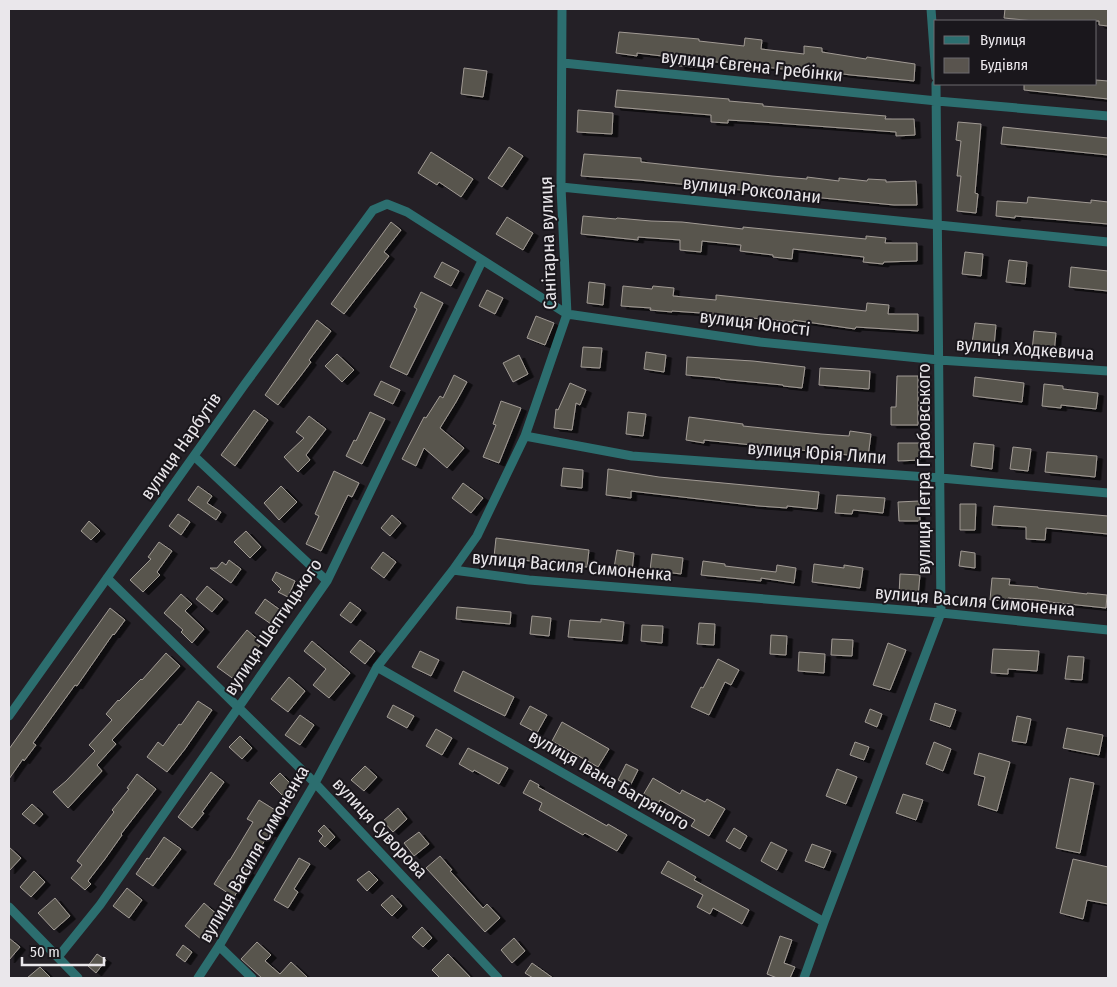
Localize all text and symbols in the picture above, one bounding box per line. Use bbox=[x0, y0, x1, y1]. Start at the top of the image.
legend bbox=[934, 20, 1097, 85]
text: Вулиця bbox=[980, 31, 1026, 49]
street label: вулиця Євгена Гребінки bbox=[660, 46, 844, 86]
text: Будівля bbox=[980, 56, 1028, 74]
street label: вулиця Роксолани bbox=[682, 172, 822, 208]
street label: Санітарна вулиця bbox=[535, 176, 561, 310]
street label: вулиця Юності bbox=[698, 305, 812, 341]
street label: вулиця Ходкевича bbox=[955, 333, 1095, 365]
street label: вулиця Петра Грабовського bbox=[913, 363, 935, 575]
street label: вулиця Нарбутів bbox=[136, 388, 226, 504]
street label: вулиця Юрія Липи bbox=[747, 437, 887, 469]
street label: вулиця Василя Симоненка bbox=[471, 546, 673, 586]
street label: вулиця Шептицького bbox=[219, 554, 327, 700]
street label: вулиця Василя Симоненка bbox=[874, 581, 1076, 621]
street label: вулиця Івана Багряного bbox=[525, 725, 693, 835]
street label: вулиця Василя Симоненка bbox=[194, 761, 314, 946]
street label: вулиця Суворова bbox=[328, 773, 432, 883]
scale bar bbox=[22, 934, 105, 966]
text: 50 m bbox=[30, 943, 60, 961]

